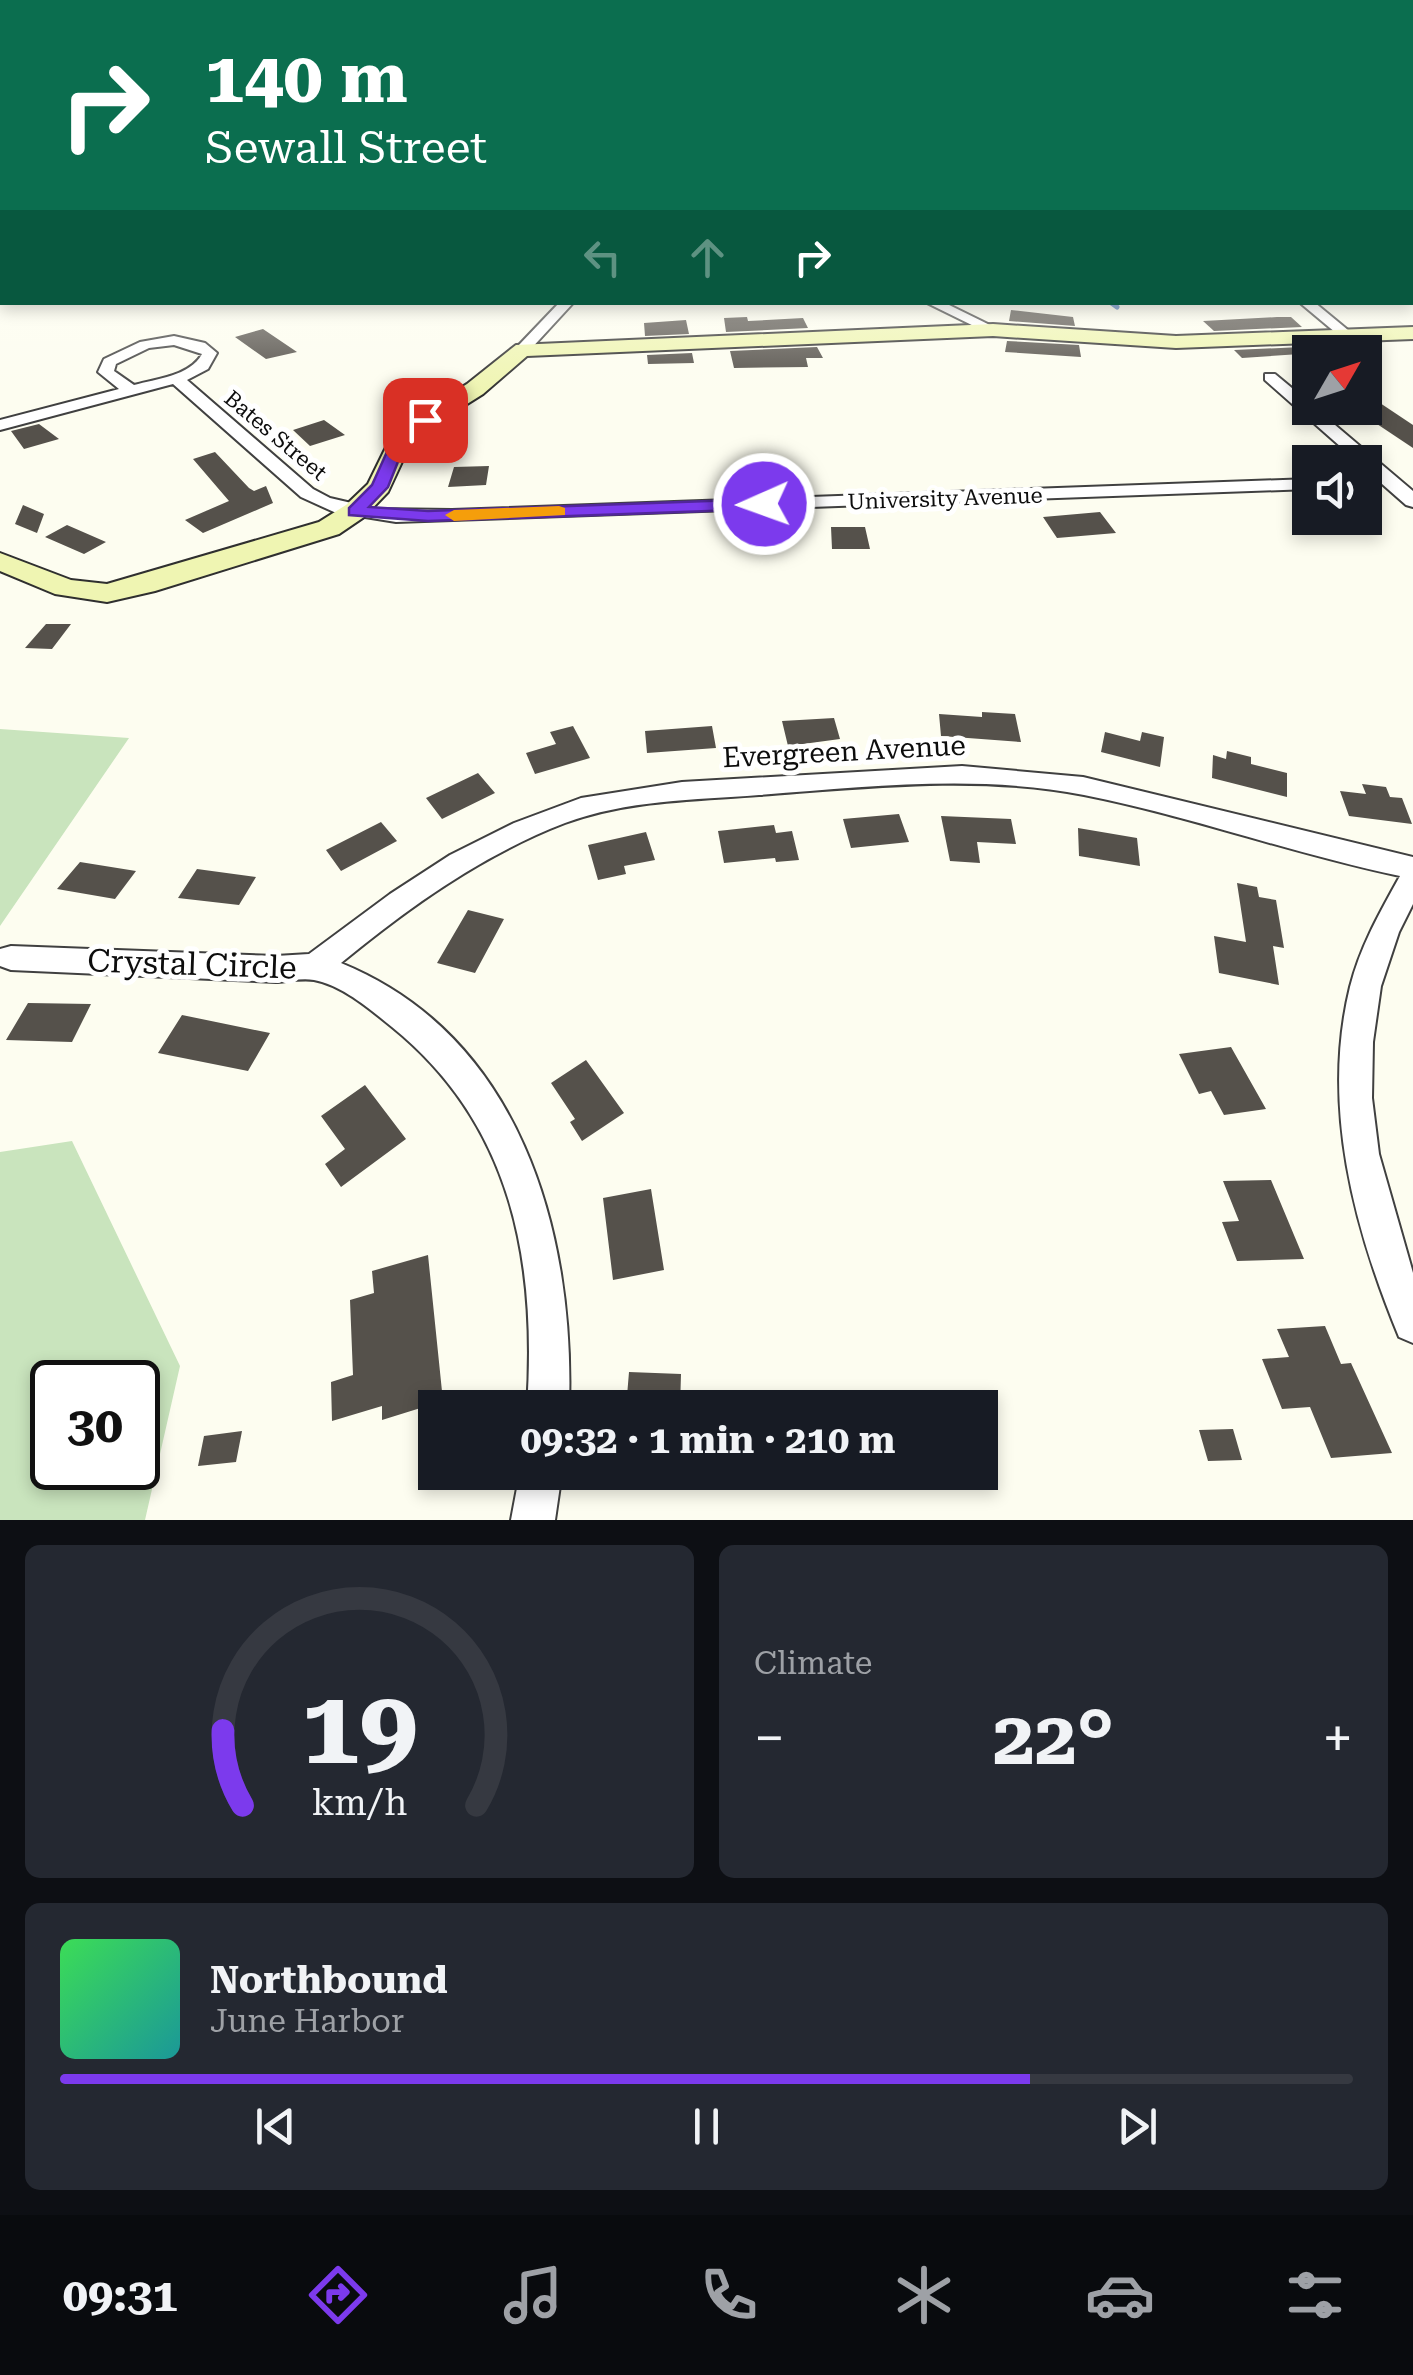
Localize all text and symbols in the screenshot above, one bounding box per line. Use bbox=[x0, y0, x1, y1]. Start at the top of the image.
text: 140 m bbox=[205, 37, 408, 119]
icon: right bbox=[40, 40, 170, 170]
text: Sewall Street bbox=[205, 121, 487, 174]
icon: left bbox=[575, 230, 630, 285]
icon: ahead bbox=[680, 230, 735, 285]
icon: right bbox=[785, 230, 840, 285]
north arrow bbox=[1292, 335, 1382, 425]
map controls bbox=[1292, 335, 1382, 535]
pin bbox=[383, 378, 468, 463]
street label: Bates Street bbox=[220, 385, 332, 485]
icon: arrive bbox=[398, 393, 453, 448]
button: sound bbox=[1292, 445, 1382, 535]
position arrow bbox=[712, 452, 816, 556]
street label: University Avenue bbox=[847, 483, 1043, 514]
street label: Evergreen Avenue bbox=[722, 729, 966, 774]
street label: Crystal Circle bbox=[87, 941, 297, 987]
speed limit sign: 30 bbox=[30, 1360, 160, 1490]
text: 09:32 · 1 min · 210 m bbox=[521, 1418, 895, 1462]
text: Climate bbox=[754, 1644, 872, 1682]
text: 19 bbox=[301, 1667, 418, 1788]
text: 22° bbox=[993, 1694, 1114, 1782]
text: − bbox=[754, 1706, 785, 1770]
text: + bbox=[1322, 1706, 1353, 1770]
text: km/h bbox=[312, 1782, 407, 1824]
text: Northbound bbox=[210, 1958, 448, 2002]
text: June Harbor bbox=[210, 2002, 404, 2040]
icon: previous bbox=[248, 2099, 303, 2154]
icon: pause bbox=[679, 2099, 734, 2154]
icon: next bbox=[1110, 2099, 1165, 2154]
icon: directions bbox=[303, 2260, 373, 2330]
icon: music bbox=[498, 2260, 568, 2330]
icon: phone bbox=[694, 2260, 764, 2330]
icon: climate bbox=[889, 2260, 959, 2330]
icon: car bbox=[1085, 2260, 1155, 2330]
icon: filters bbox=[1280, 2260, 1350, 2330]
text: 09:31 bbox=[63, 2269, 178, 2322]

